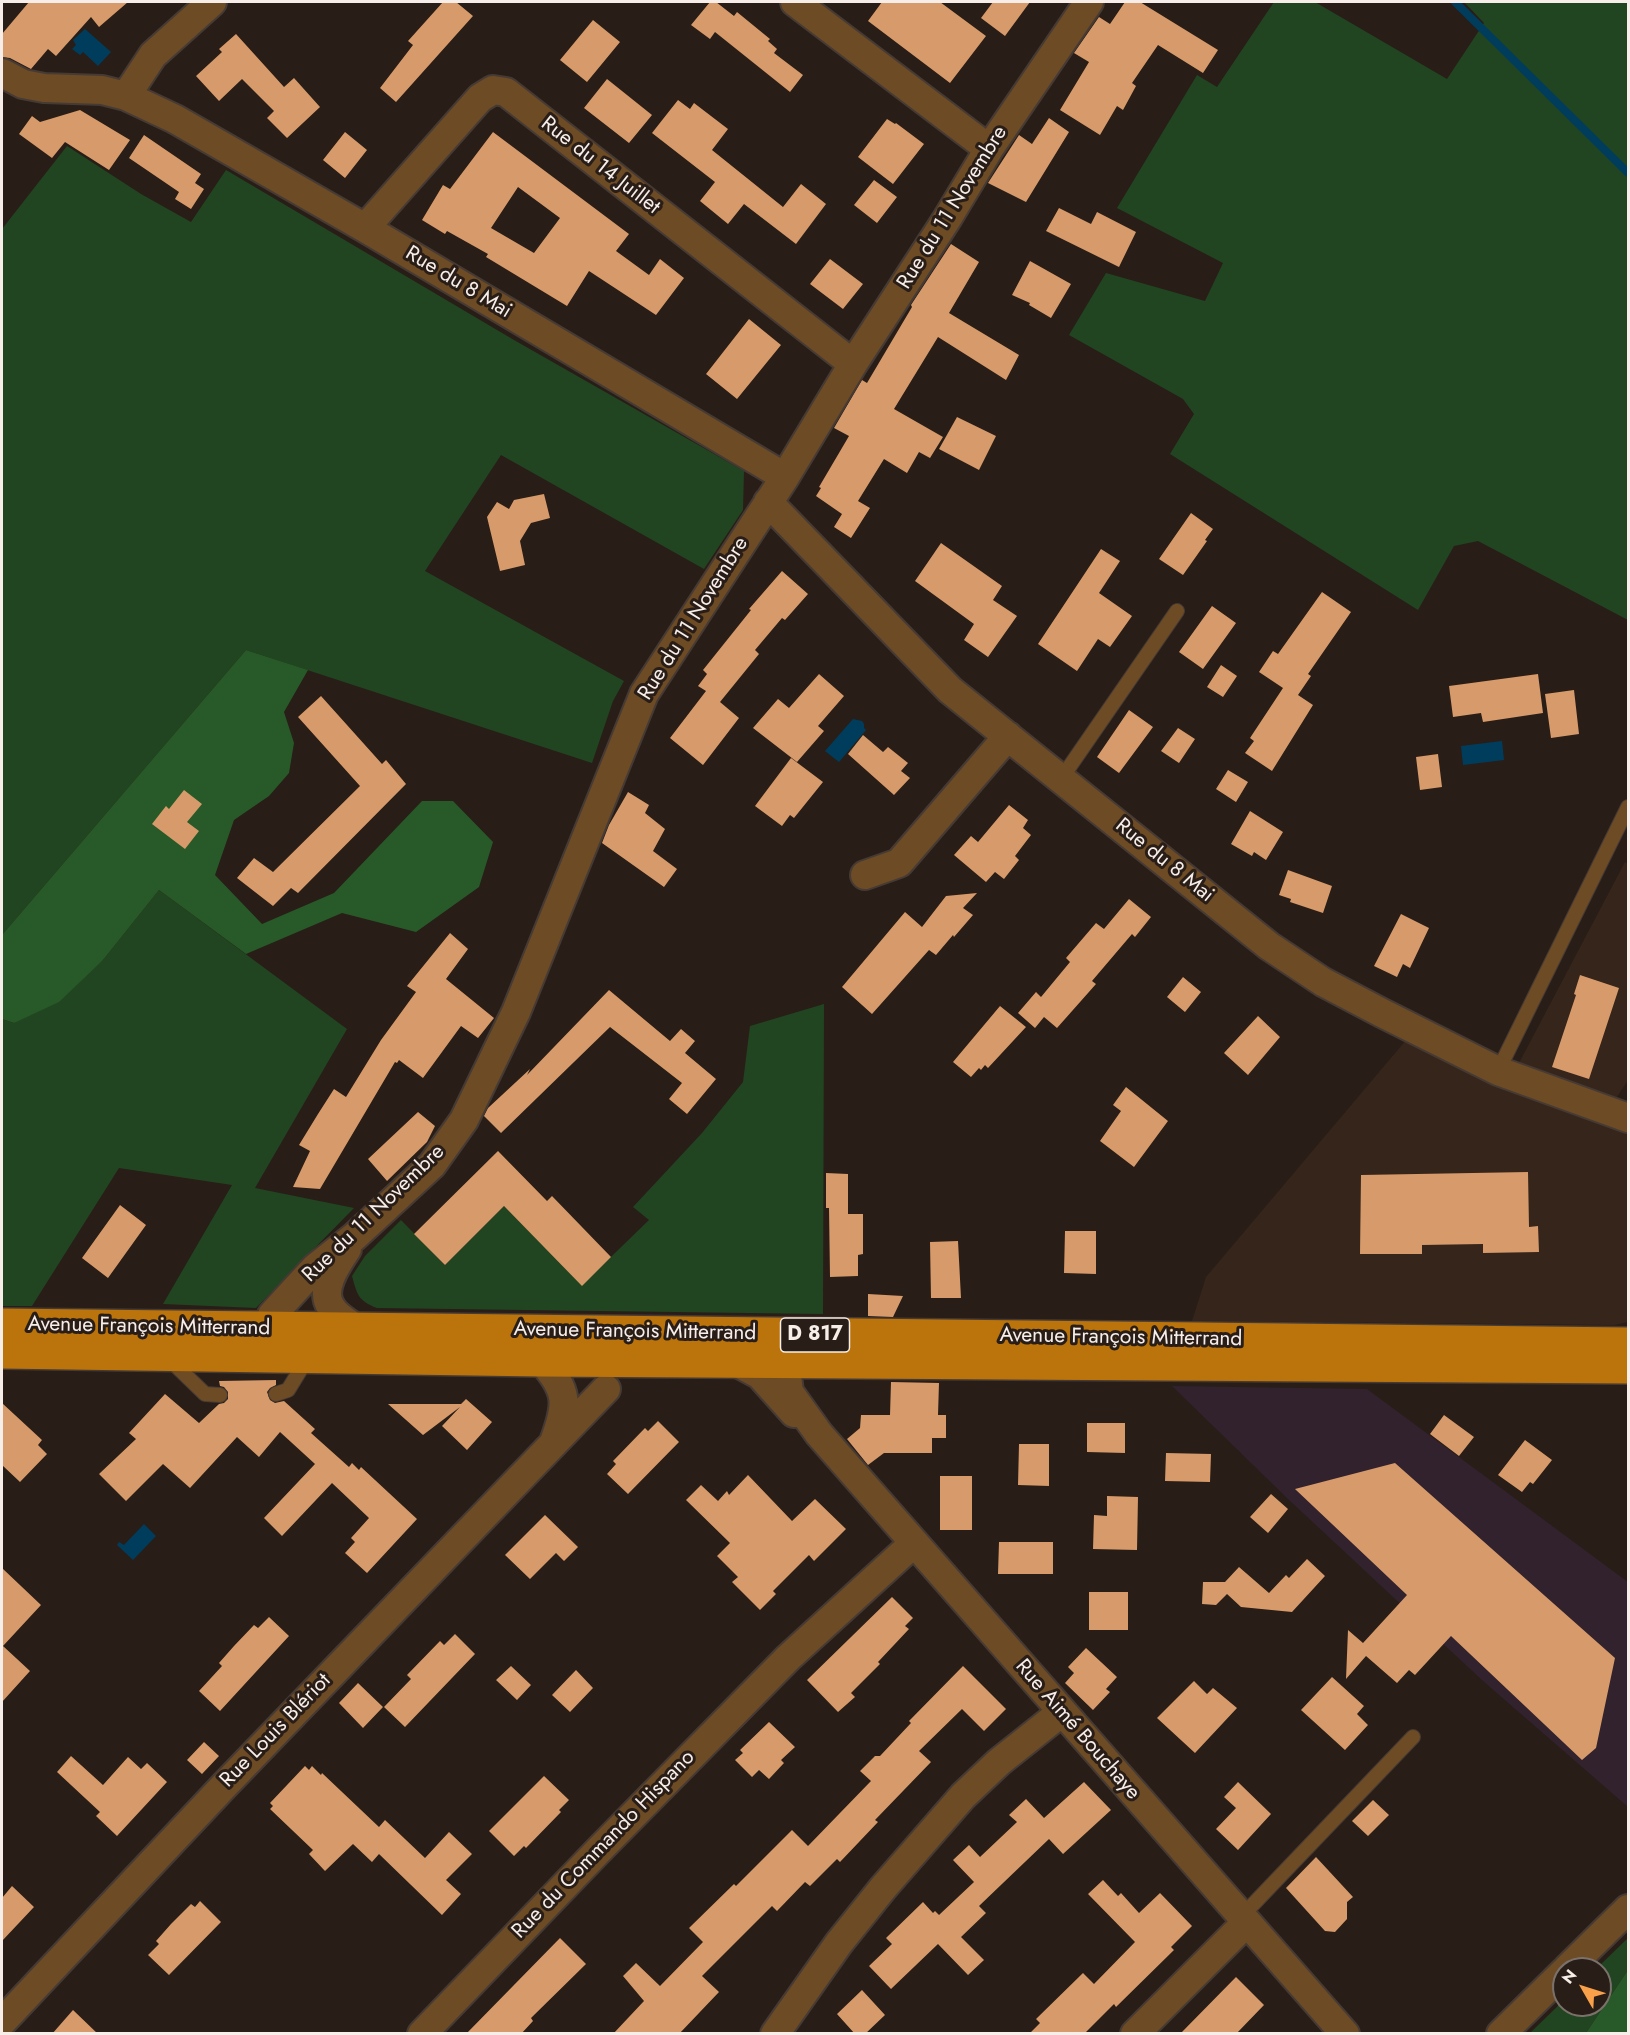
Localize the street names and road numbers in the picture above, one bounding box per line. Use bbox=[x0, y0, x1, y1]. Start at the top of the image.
street label: Rue du 14 Juillet bbox=[535, 112, 665, 220]
street label: Rue du 11 Novembre bbox=[893, 122, 1013, 294]
street label: Rue du 8 Mai bbox=[400, 241, 516, 325]
street label: Rue du 11 Novembre bbox=[634, 533, 754, 705]
street label: Rue du 8 Mai bbox=[1110, 814, 1218, 908]
street label: Rue du 11 Novembre bbox=[298, 1140, 450, 1288]
street label: Avenue François Mitterrand bbox=[27, 1312, 271, 1342]
street label: Avenue François Mitterrand bbox=[513, 1317, 757, 1347]
road number: D 817 bbox=[780, 1318, 850, 1352]
street label: Avenue François Mitterrand bbox=[999, 1323, 1243, 1353]
street label: Rue Aimé Bouchaye bbox=[1009, 1655, 1145, 1805]
street label: Rue Louis Blériot bbox=[215, 1669, 337, 1793]
street label: Rue du Commando Hispano bbox=[507, 1746, 701, 1944]

